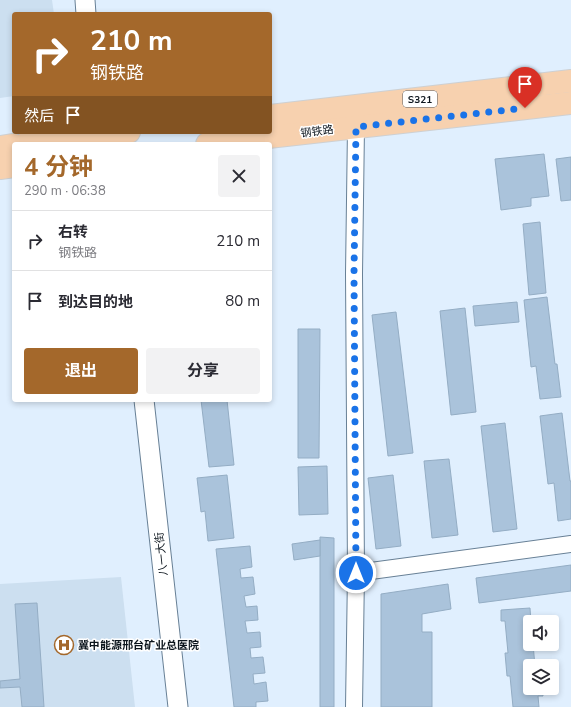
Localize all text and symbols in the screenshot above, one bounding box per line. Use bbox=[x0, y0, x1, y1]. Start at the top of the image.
text: 210 m bbox=[90, 22, 173, 60]
icon: right bbox=[24, 28, 76, 80]
text: 钢铁路 bbox=[90, 61, 144, 85]
pin bbox=[508, 67, 542, 108]
icon: arrive bbox=[514, 73, 536, 95]
road number: S321 bbox=[403, 91, 437, 107]
icon: arrive bbox=[62, 104, 84, 126]
text: 然后 bbox=[24, 106, 54, 126]
street label: 钢铁路 bbox=[300, 122, 334, 141]
text: 4 分钟 bbox=[24, 151, 93, 183]
button: close bbox=[218, 155, 260, 197]
text: 290 m · 06:38 bbox=[24, 182, 106, 200]
text: 右转 bbox=[58, 222, 88, 242]
icon: right bbox=[24, 230, 46, 252]
text: 210 m bbox=[216, 231, 260, 251]
text: 钢铁路 bbox=[58, 244, 97, 262]
icon: arrive bbox=[24, 290, 46, 312]
text: 80 m bbox=[225, 291, 260, 311]
text: 到达目的地 bbox=[58, 292, 133, 312]
button: 退出 bbox=[24, 348, 138, 394]
button: 分享 bbox=[146, 348, 260, 394]
street label: 八一大街 bbox=[152, 531, 171, 577]
position arrow bbox=[335, 552, 377, 594]
map controls bbox=[523, 615, 559, 695]
button: sound bbox=[523, 615, 559, 651]
hospital icon: 冀中能源邢台矿业总医院 bbox=[53, 634, 75, 656]
place label: 冀中能源邢台矿业总医院 bbox=[78, 638, 199, 653]
button: layers bbox=[523, 659, 559, 695]

